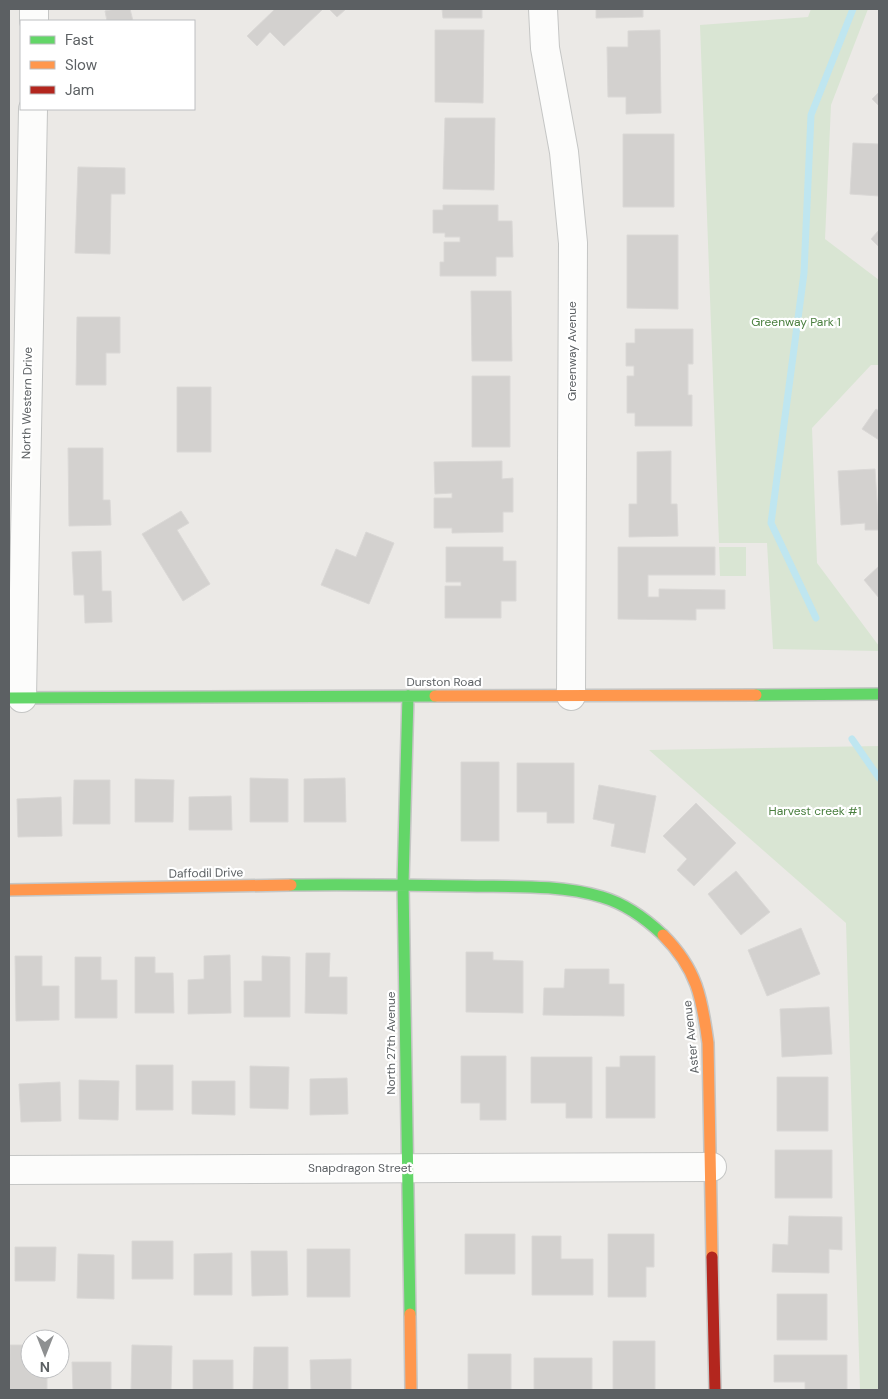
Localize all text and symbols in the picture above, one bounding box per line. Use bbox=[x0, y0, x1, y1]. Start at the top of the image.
legend bbox=[20, 20, 195, 110]
text: Fast bbox=[65, 30, 94, 50]
text: Slow bbox=[65, 55, 98, 75]
text: Jam bbox=[65, 80, 94, 100]
street label: Greenway Avenue bbox=[564, 301, 580, 401]
park label: Greenway Park 1 bbox=[751, 314, 841, 330]
street label: North Western Drive bbox=[18, 346, 36, 459]
street label: Durston Road bbox=[406, 674, 482, 690]
park label: Harvest creek #1 bbox=[769, 803, 861, 819]
street label: Daffodil Drive bbox=[169, 864, 244, 882]
street label: North 27th Avenue bbox=[383, 991, 399, 1095]
street label: Aster Avenue bbox=[679, 999, 703, 1074]
street label: Snapdragon Street bbox=[308, 1160, 412, 1176]
north arrow bbox=[20, 1329, 70, 1379]
text: N bbox=[40, 1358, 50, 1376]

